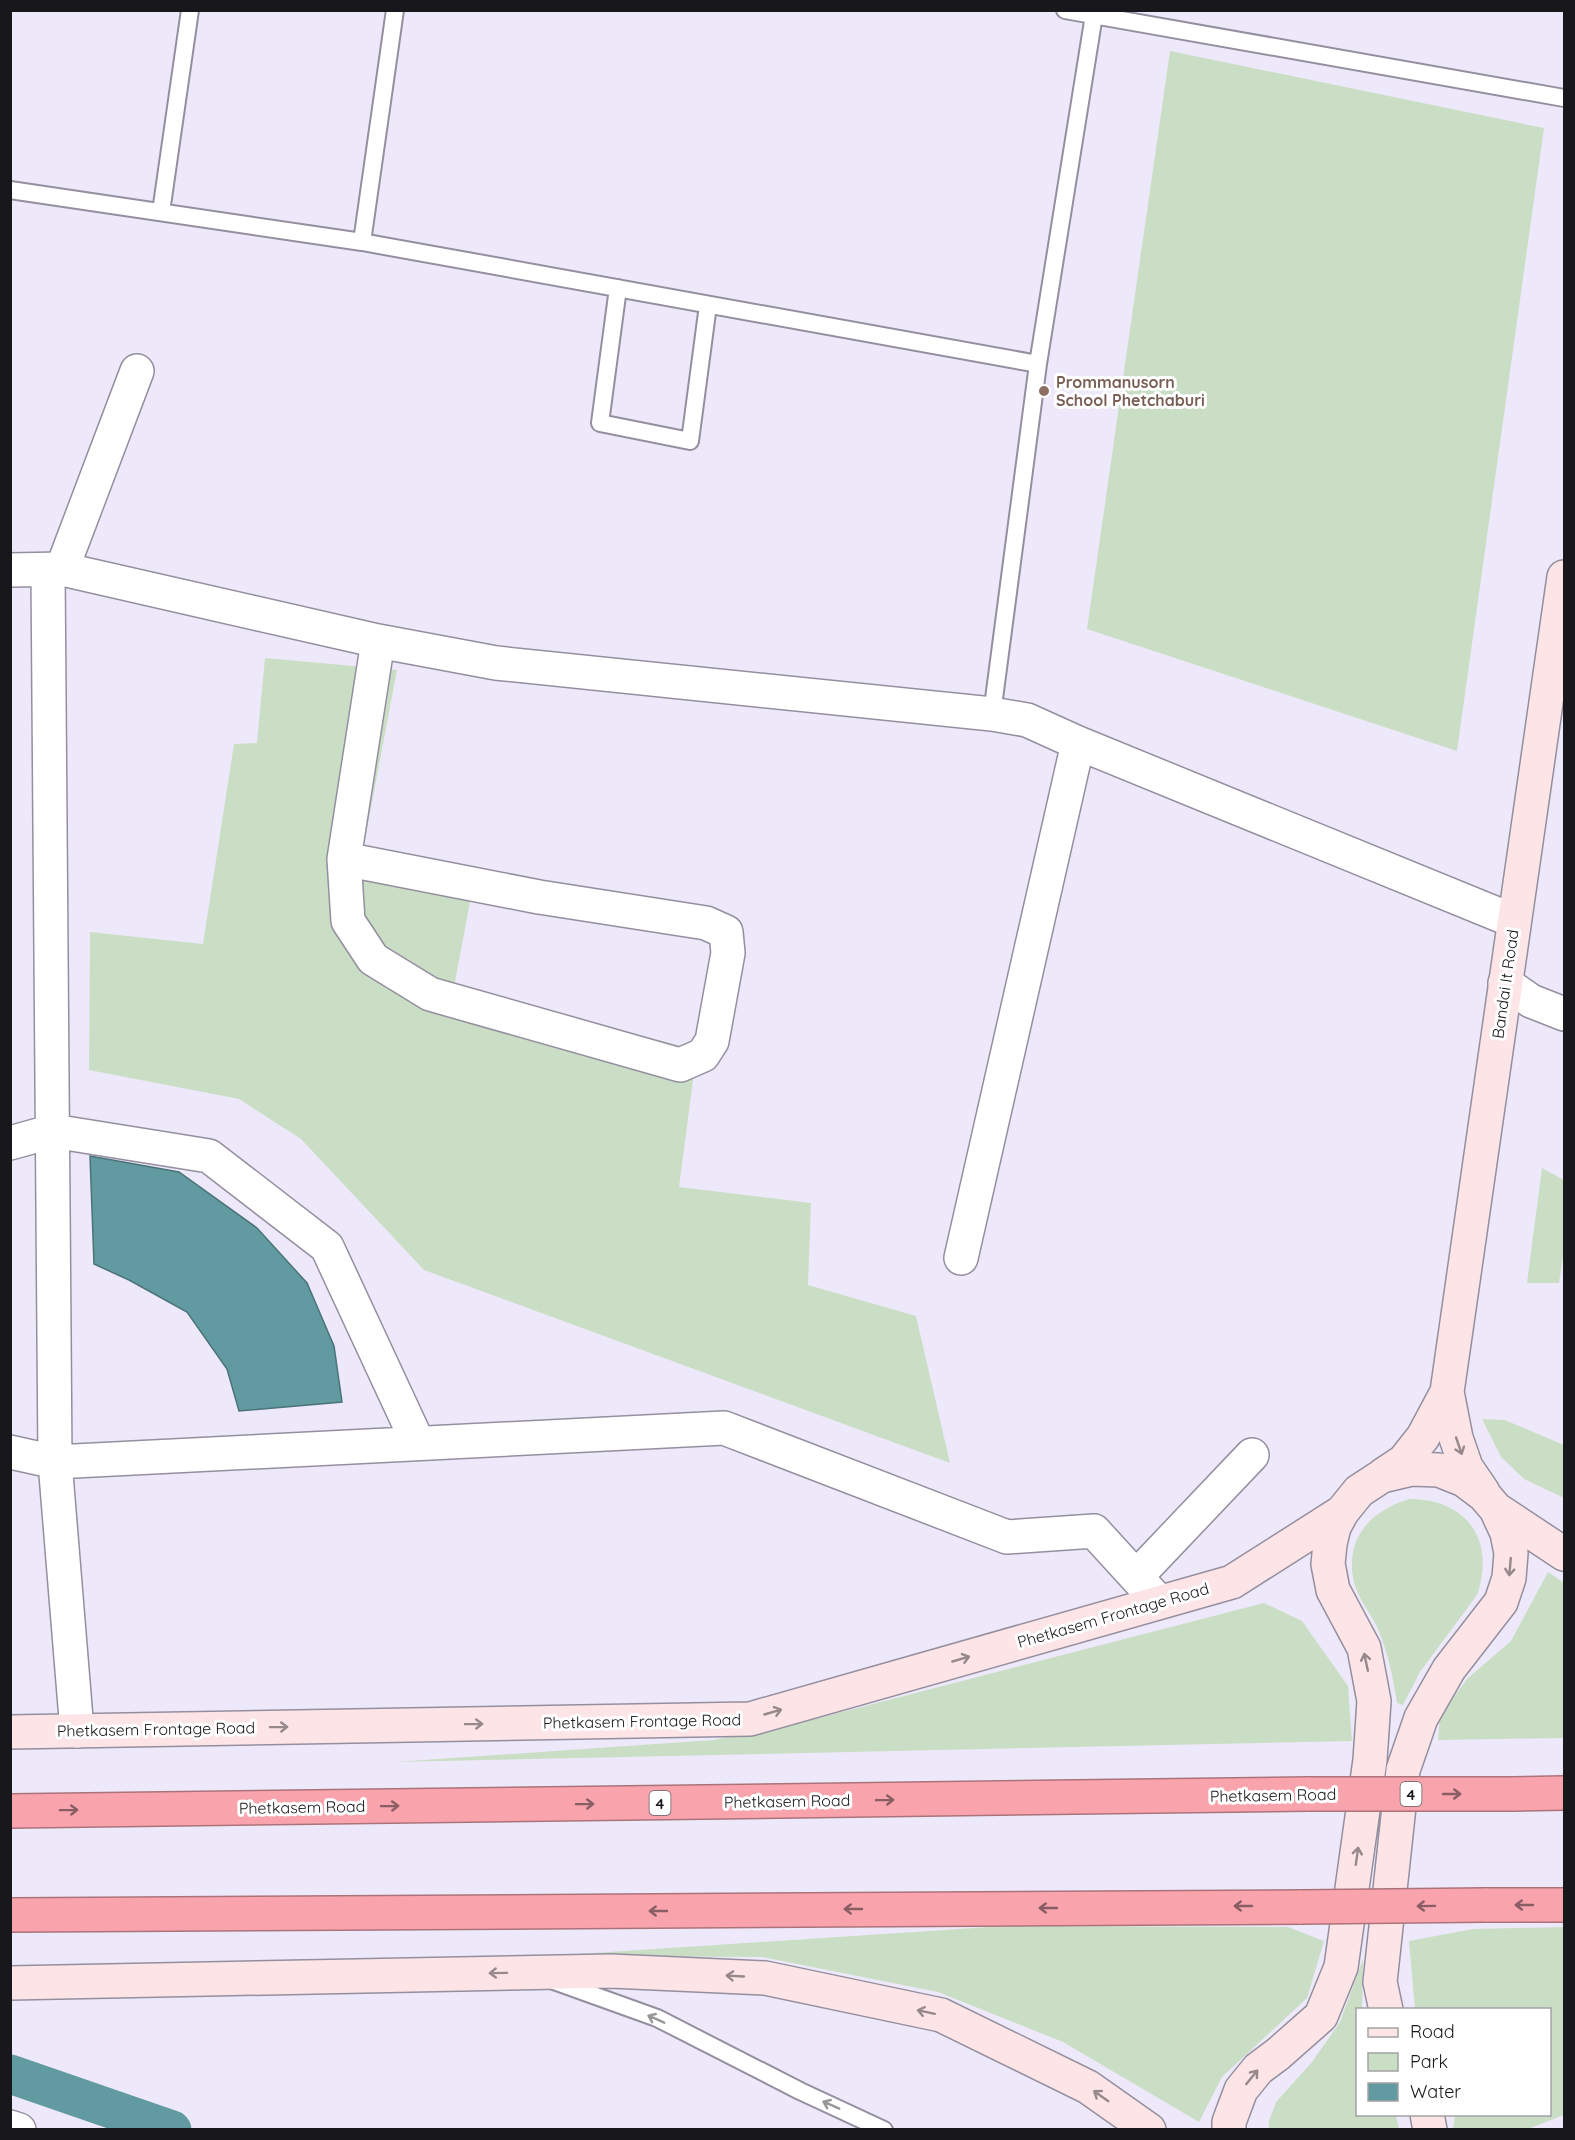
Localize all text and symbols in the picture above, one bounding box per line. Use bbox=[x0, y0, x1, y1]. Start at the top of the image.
place label: Prommanusorn School Phetchaburi bbox=[1056, 372, 1205, 410]
marker: Prommanusorn School Phetchaburi bbox=[1037, 384, 1051, 398]
street label: Bandai It Road bbox=[1487, 928, 1523, 1040]
one-way arrow bbox=[1454, 1436, 1465, 1455]
one-way arrow bbox=[1504, 1556, 1515, 1576]
street label: Phetkasem Frontage Road bbox=[1015, 1578, 1211, 1652]
one-way arrow bbox=[951, 1653, 970, 1664]
one-way arrow bbox=[1360, 1653, 1372, 1672]
one-way arrow bbox=[763, 1706, 782, 1717]
street label: Phetkasem Frontage Road bbox=[543, 1709, 741, 1733]
street label: Phetkasem Frontage Road bbox=[57, 1717, 255, 1741]
one-way arrow bbox=[463, 1718, 483, 1729]
one-way arrow bbox=[268, 1721, 288, 1733]
road number: 4 bbox=[1400, 1782, 1422, 1806]
street label: Phetkasem Road bbox=[1210, 1784, 1336, 1806]
one-way arrow bbox=[1441, 1788, 1461, 1800]
street label: Phetkasem Road bbox=[724, 1790, 850, 1812]
road number: 4 bbox=[650, 1791, 670, 1815]
one-way arrow bbox=[874, 1794, 894, 1806]
street label: Phetkasem Road bbox=[239, 1796, 365, 1818]
one-way arrow bbox=[574, 1798, 594, 1809]
one-way arrow bbox=[379, 1800, 399, 1812]
one-way arrow bbox=[58, 1805, 78, 1816]
one-way arrow bbox=[1351, 1846, 1362, 1866]
one-way arrow bbox=[1515, 1899, 1535, 1911]
one-way arrow bbox=[1234, 1900, 1254, 1912]
one-way arrow bbox=[1416, 1900, 1436, 1912]
one-way arrow bbox=[1039, 1902, 1059, 1914]
one-way arrow bbox=[844, 1903, 864, 1915]
one-way arrow bbox=[649, 1905, 669, 1916]
one-way arrow bbox=[488, 1967, 508, 1979]
one-way arrow bbox=[725, 1971, 745, 1982]
one-way arrow bbox=[917, 2005, 936, 2017]
legend bbox=[1356, 2008, 1551, 2116]
one-way arrow bbox=[648, 2013, 666, 2024]
text: Road bbox=[1410, 2020, 1455, 2043]
text: Park bbox=[1410, 2050, 1448, 2073]
one-way arrow bbox=[1245, 2069, 1258, 2085]
text: Water bbox=[1410, 2080, 1461, 2103]
one-way arrow bbox=[1093, 2090, 1110, 2102]
one-way arrow bbox=[822, 2099, 840, 2110]

